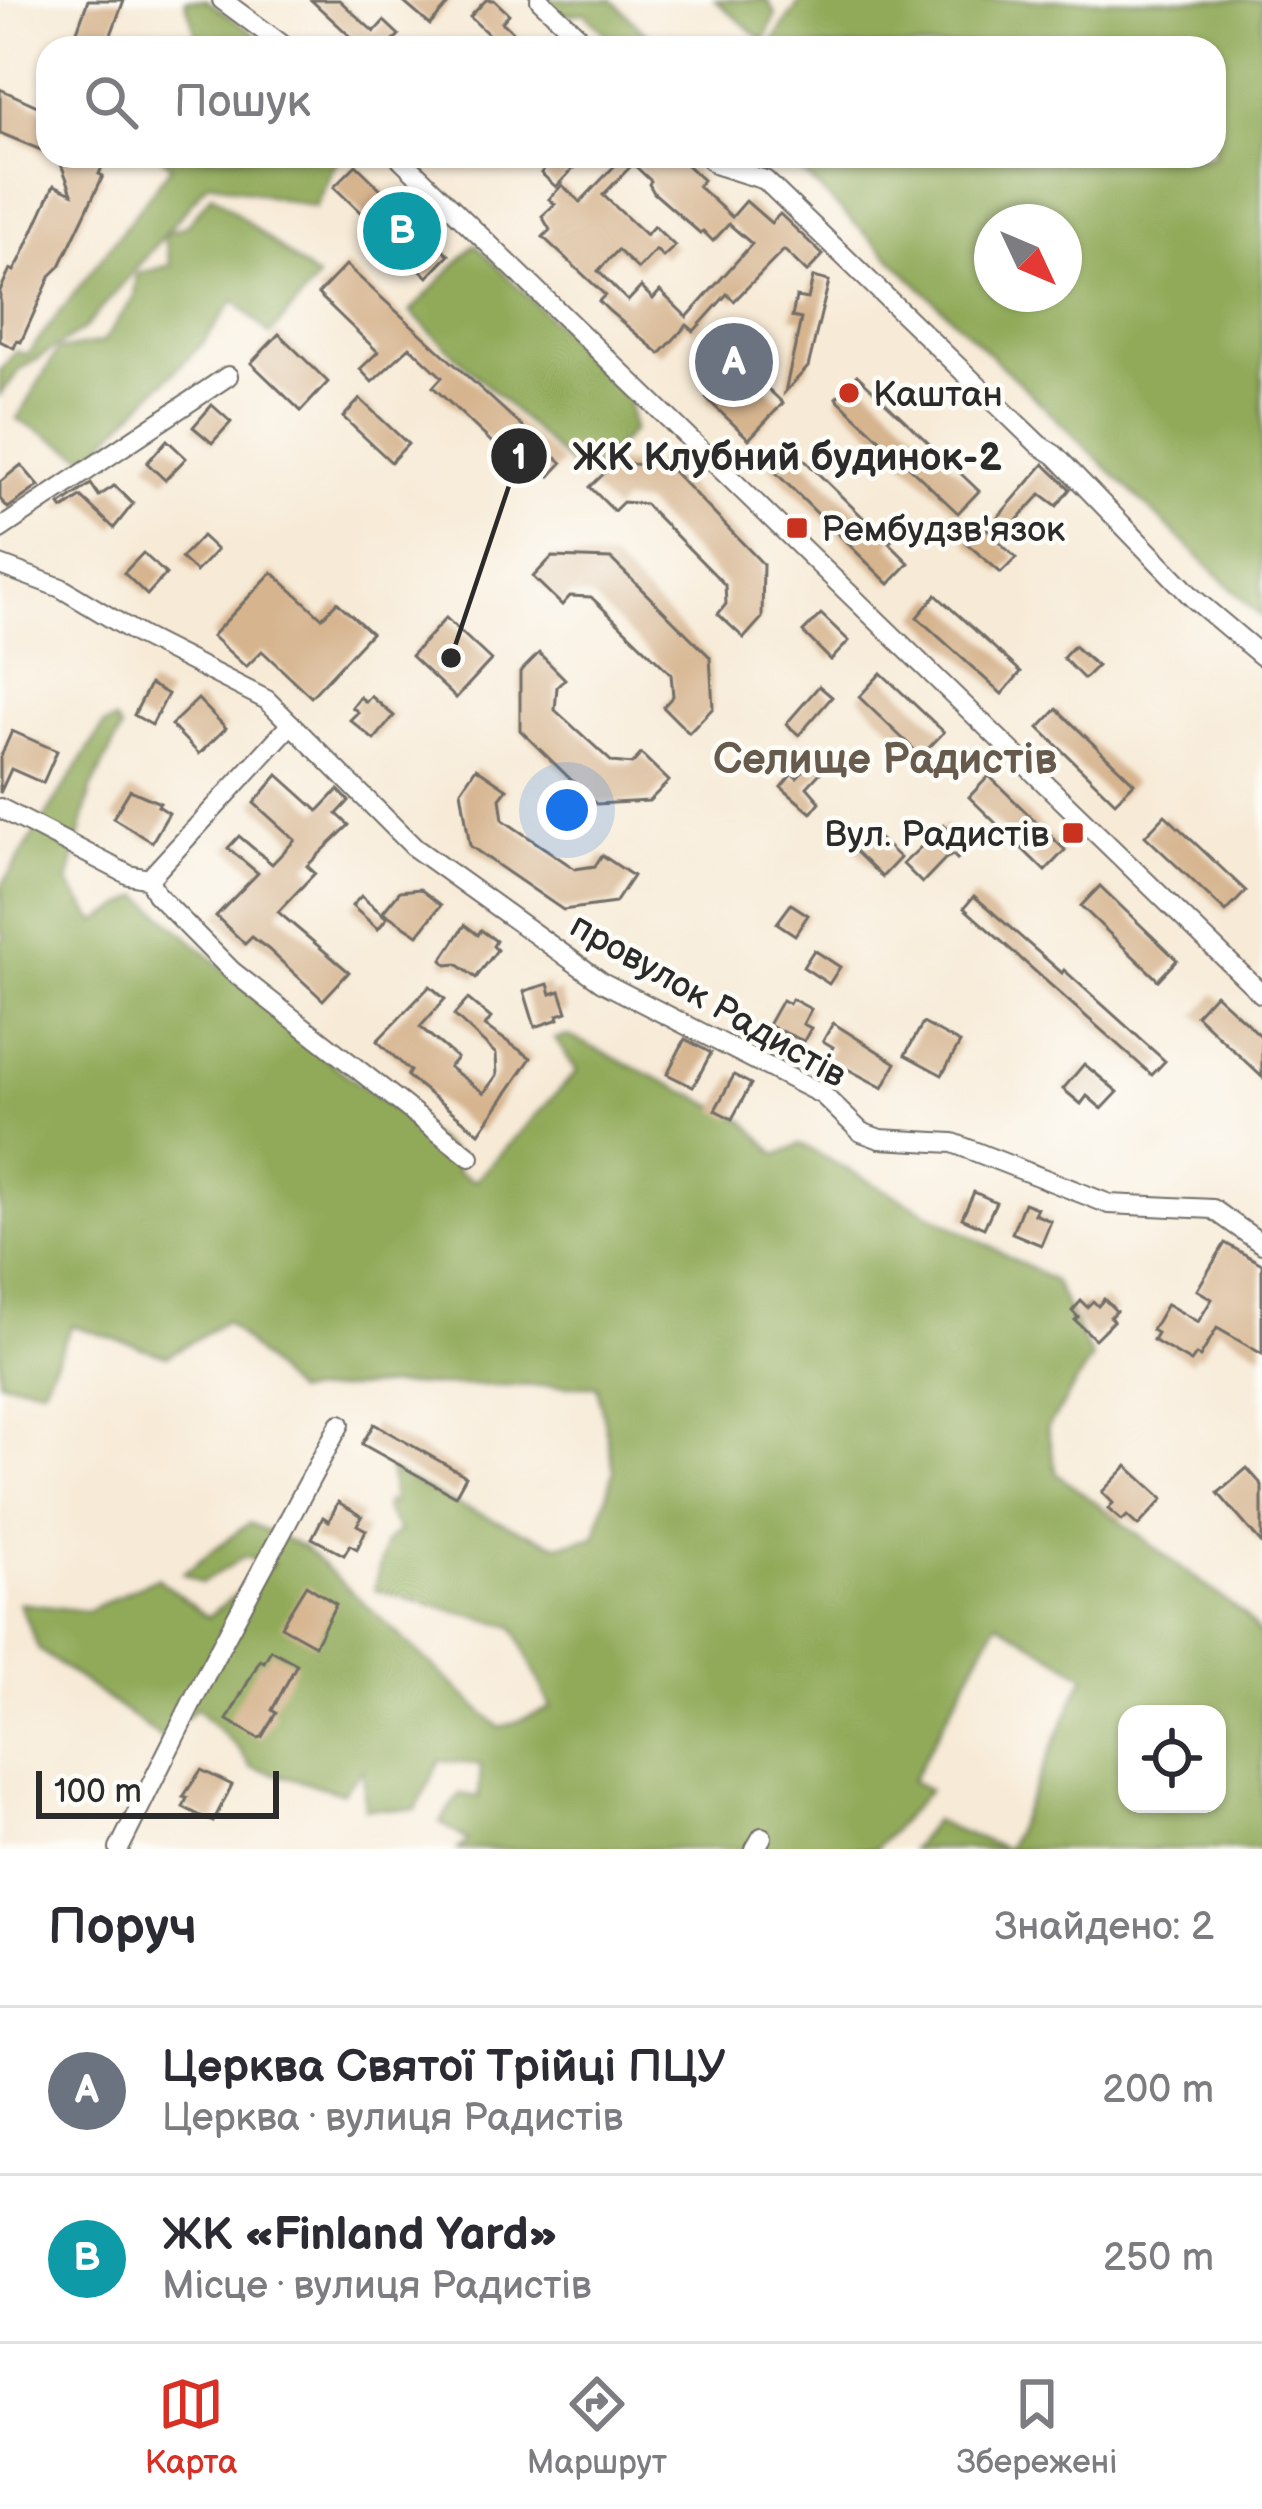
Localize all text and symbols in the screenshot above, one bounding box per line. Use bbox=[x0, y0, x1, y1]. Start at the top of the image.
search box bbox=[36, 36, 1226, 168]
icon: search bbox=[78, 69, 144, 135]
text: Пошук bbox=[174, 75, 311, 130]
pin: B bbox=[363, 186, 441, 276]
north arrow bbox=[974, 204, 1082, 312]
pin: A bbox=[695, 317, 773, 407]
place label: Каштан bbox=[873, 374, 1003, 417]
marker: Каштан bbox=[836, 380, 862, 406]
callout: ЖК Клубний будинок-2 bbox=[489, 418, 1026, 493]
text: ЖК Клубний будинок-2 bbox=[572, 435, 1002, 482]
text: 1 bbox=[511, 437, 527, 480]
place label: Рембудзв'язок bbox=[821, 509, 1065, 552]
marker: Рембудзв'язок bbox=[784, 515, 810, 541]
district label: Селище Радистів bbox=[713, 735, 1057, 786]
your location bbox=[537, 780, 597, 840]
place label: Вул. Радистів bbox=[824, 814, 1049, 857]
marker: Вул. Радистів bbox=[1060, 820, 1086, 846]
street label: провулок Радистів bbox=[562, 905, 854, 1098]
map controls bbox=[1118, 1705, 1226, 1813]
button: locate bbox=[1118, 1705, 1226, 1813]
scale bar bbox=[36, 1765, 279, 1818]
text: 100 m bbox=[54, 1772, 142, 1812]
text: Поруч bbox=[48, 1897, 197, 1958]
text: Знайдено: 2 bbox=[994, 1904, 1214, 1951]
text: Церква Святої Трійці ПЦУ bbox=[162, 2040, 726, 2095]
text: A bbox=[75, 2067, 99, 2114]
text: 200 m bbox=[1102, 2067, 1214, 2114]
text: Церква · вулиця Радистів bbox=[162, 2095, 623, 2142]
text: ЖК «Finland Yard» bbox=[162, 2208, 558, 2263]
text: B bbox=[73, 2235, 101, 2282]
text: 250 m bbox=[1103, 2235, 1214, 2282]
text: Місце · вулиця Радистів bbox=[162, 2263, 591, 2310]
tab: Карта bbox=[145, 2371, 238, 2483]
tab: Маршрут bbox=[527, 2371, 667, 2483]
tab: Збережені bbox=[956, 2371, 1117, 2483]

